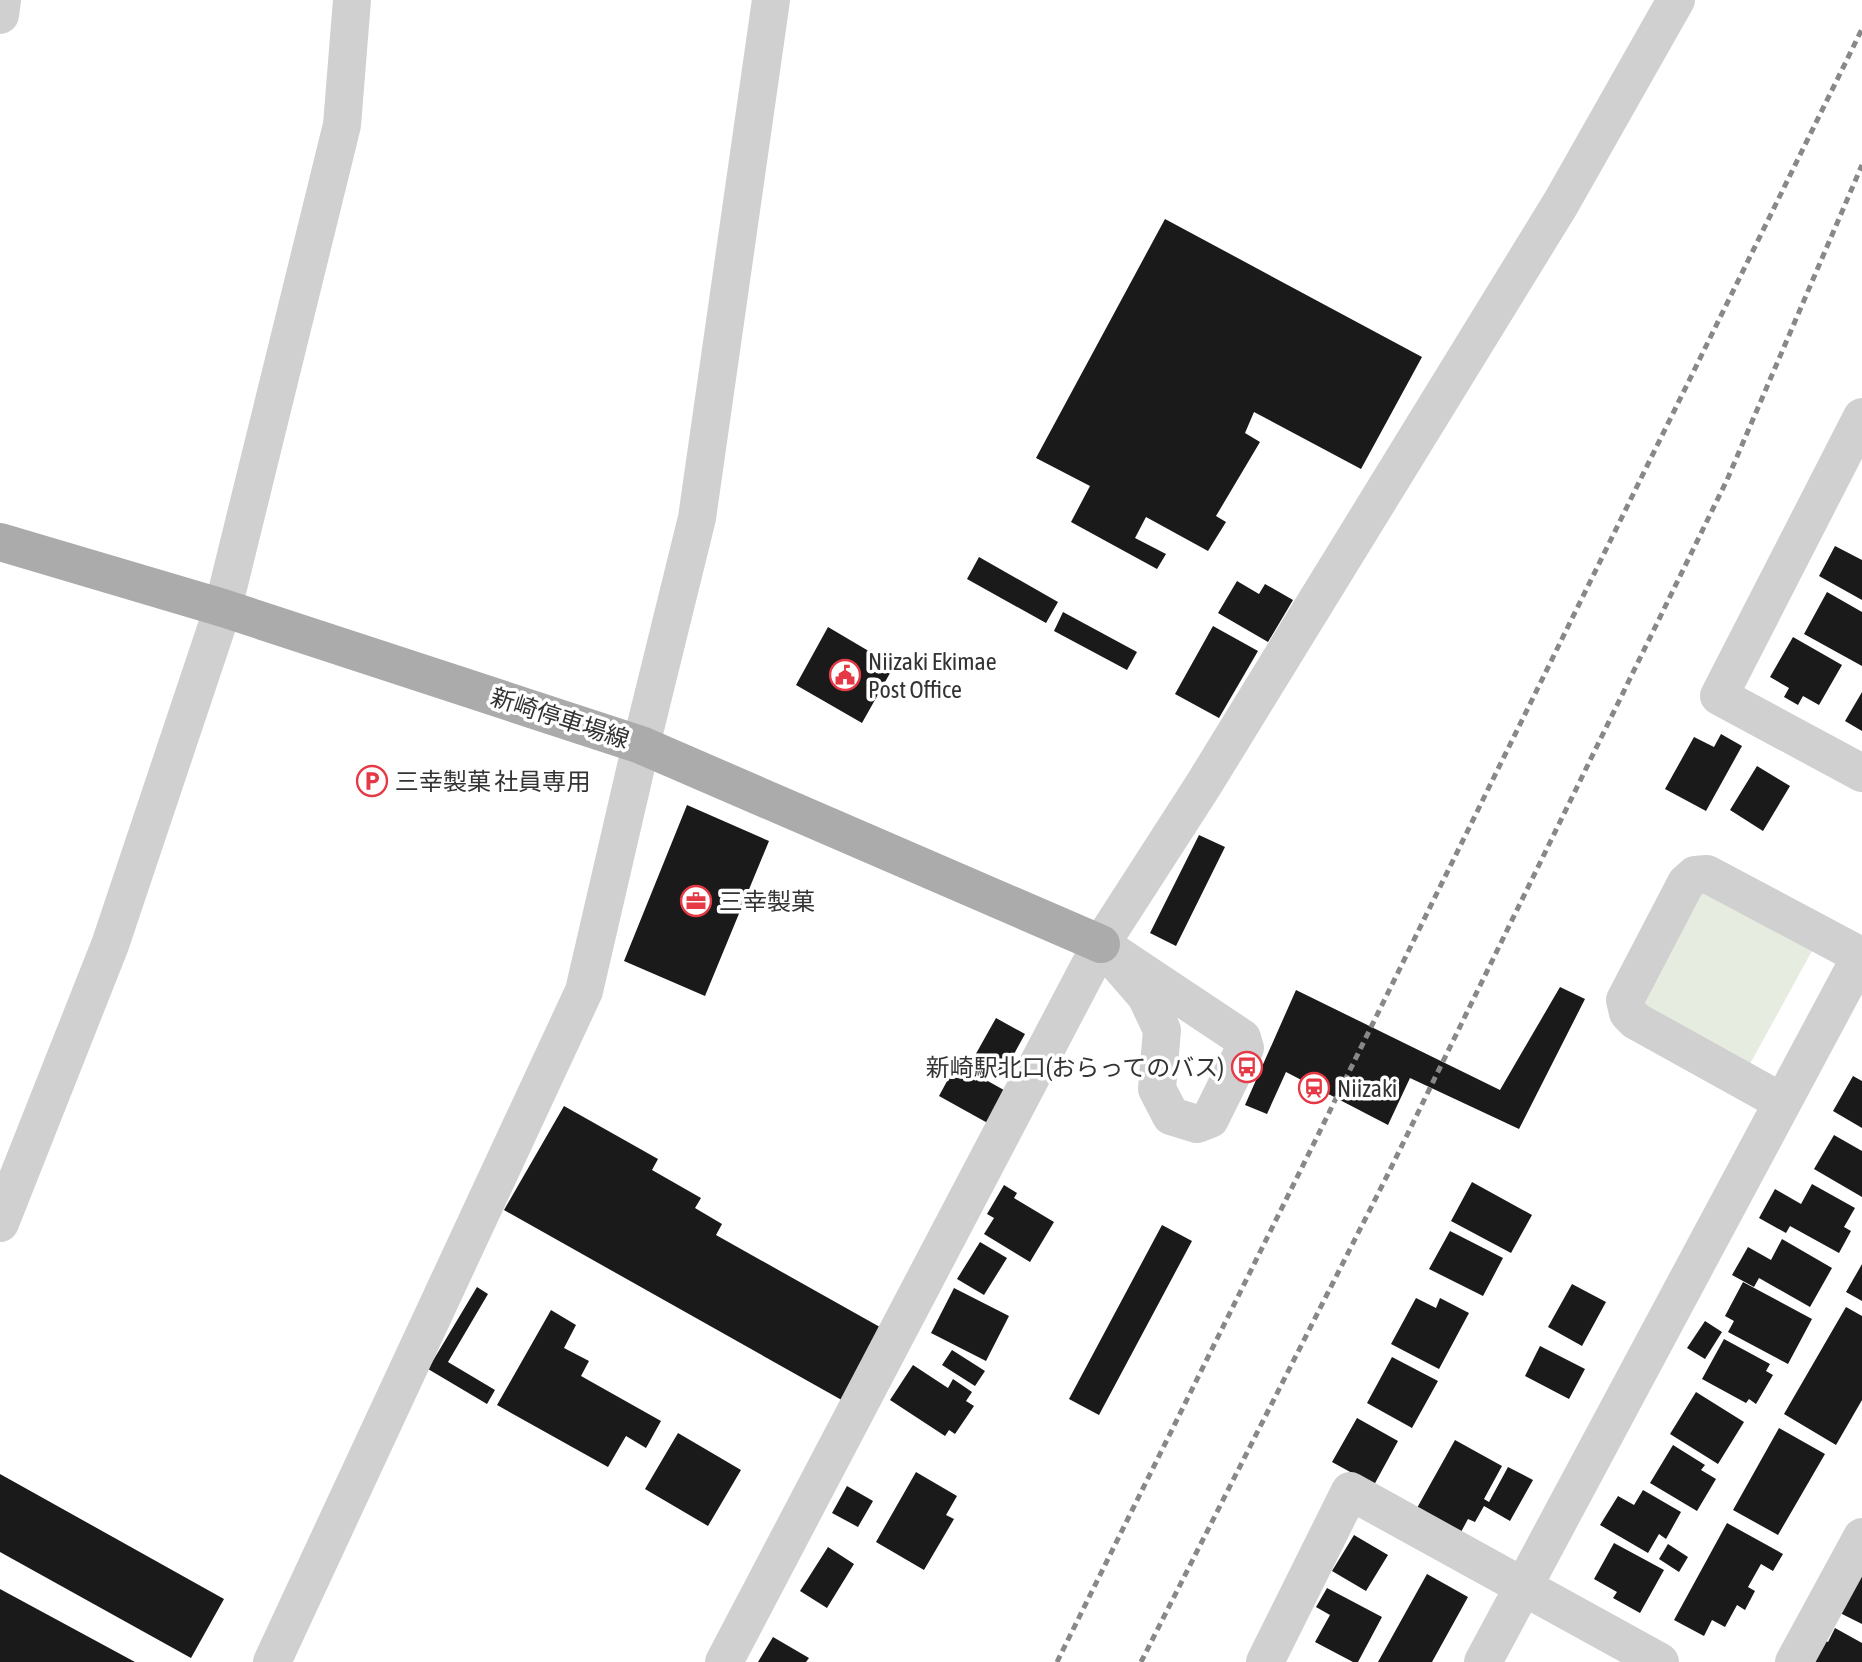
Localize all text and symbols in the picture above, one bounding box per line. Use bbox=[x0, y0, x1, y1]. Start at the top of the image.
place label: Niizaki Ekimae Post Office bbox=[868, 648, 997, 703]
public building icon: Niizaki Ekimae Post Office bbox=[828, 658, 862, 692]
street label: 新崎停車場線 bbox=[487, 683, 633, 753]
parking icon: 三幸製菓 社員専用 bbox=[355, 764, 389, 798]
place label: 三幸製菓 社員専用 bbox=[395, 768, 590, 795]
office icon: 三幸製菓 bbox=[679, 884, 713, 918]
place label: 三幸製菓 bbox=[719, 888, 815, 915]
bus stop icon: 新崎駅北口(おらってのバス) bbox=[1230, 1050, 1264, 1084]
place label: 新崎駅北口(おらってのバス) bbox=[926, 1054, 1224, 1081]
station icon: Niizaki bbox=[1297, 1071, 1331, 1105]
place label: Niizaki bbox=[1337, 1075, 1397, 1102]

